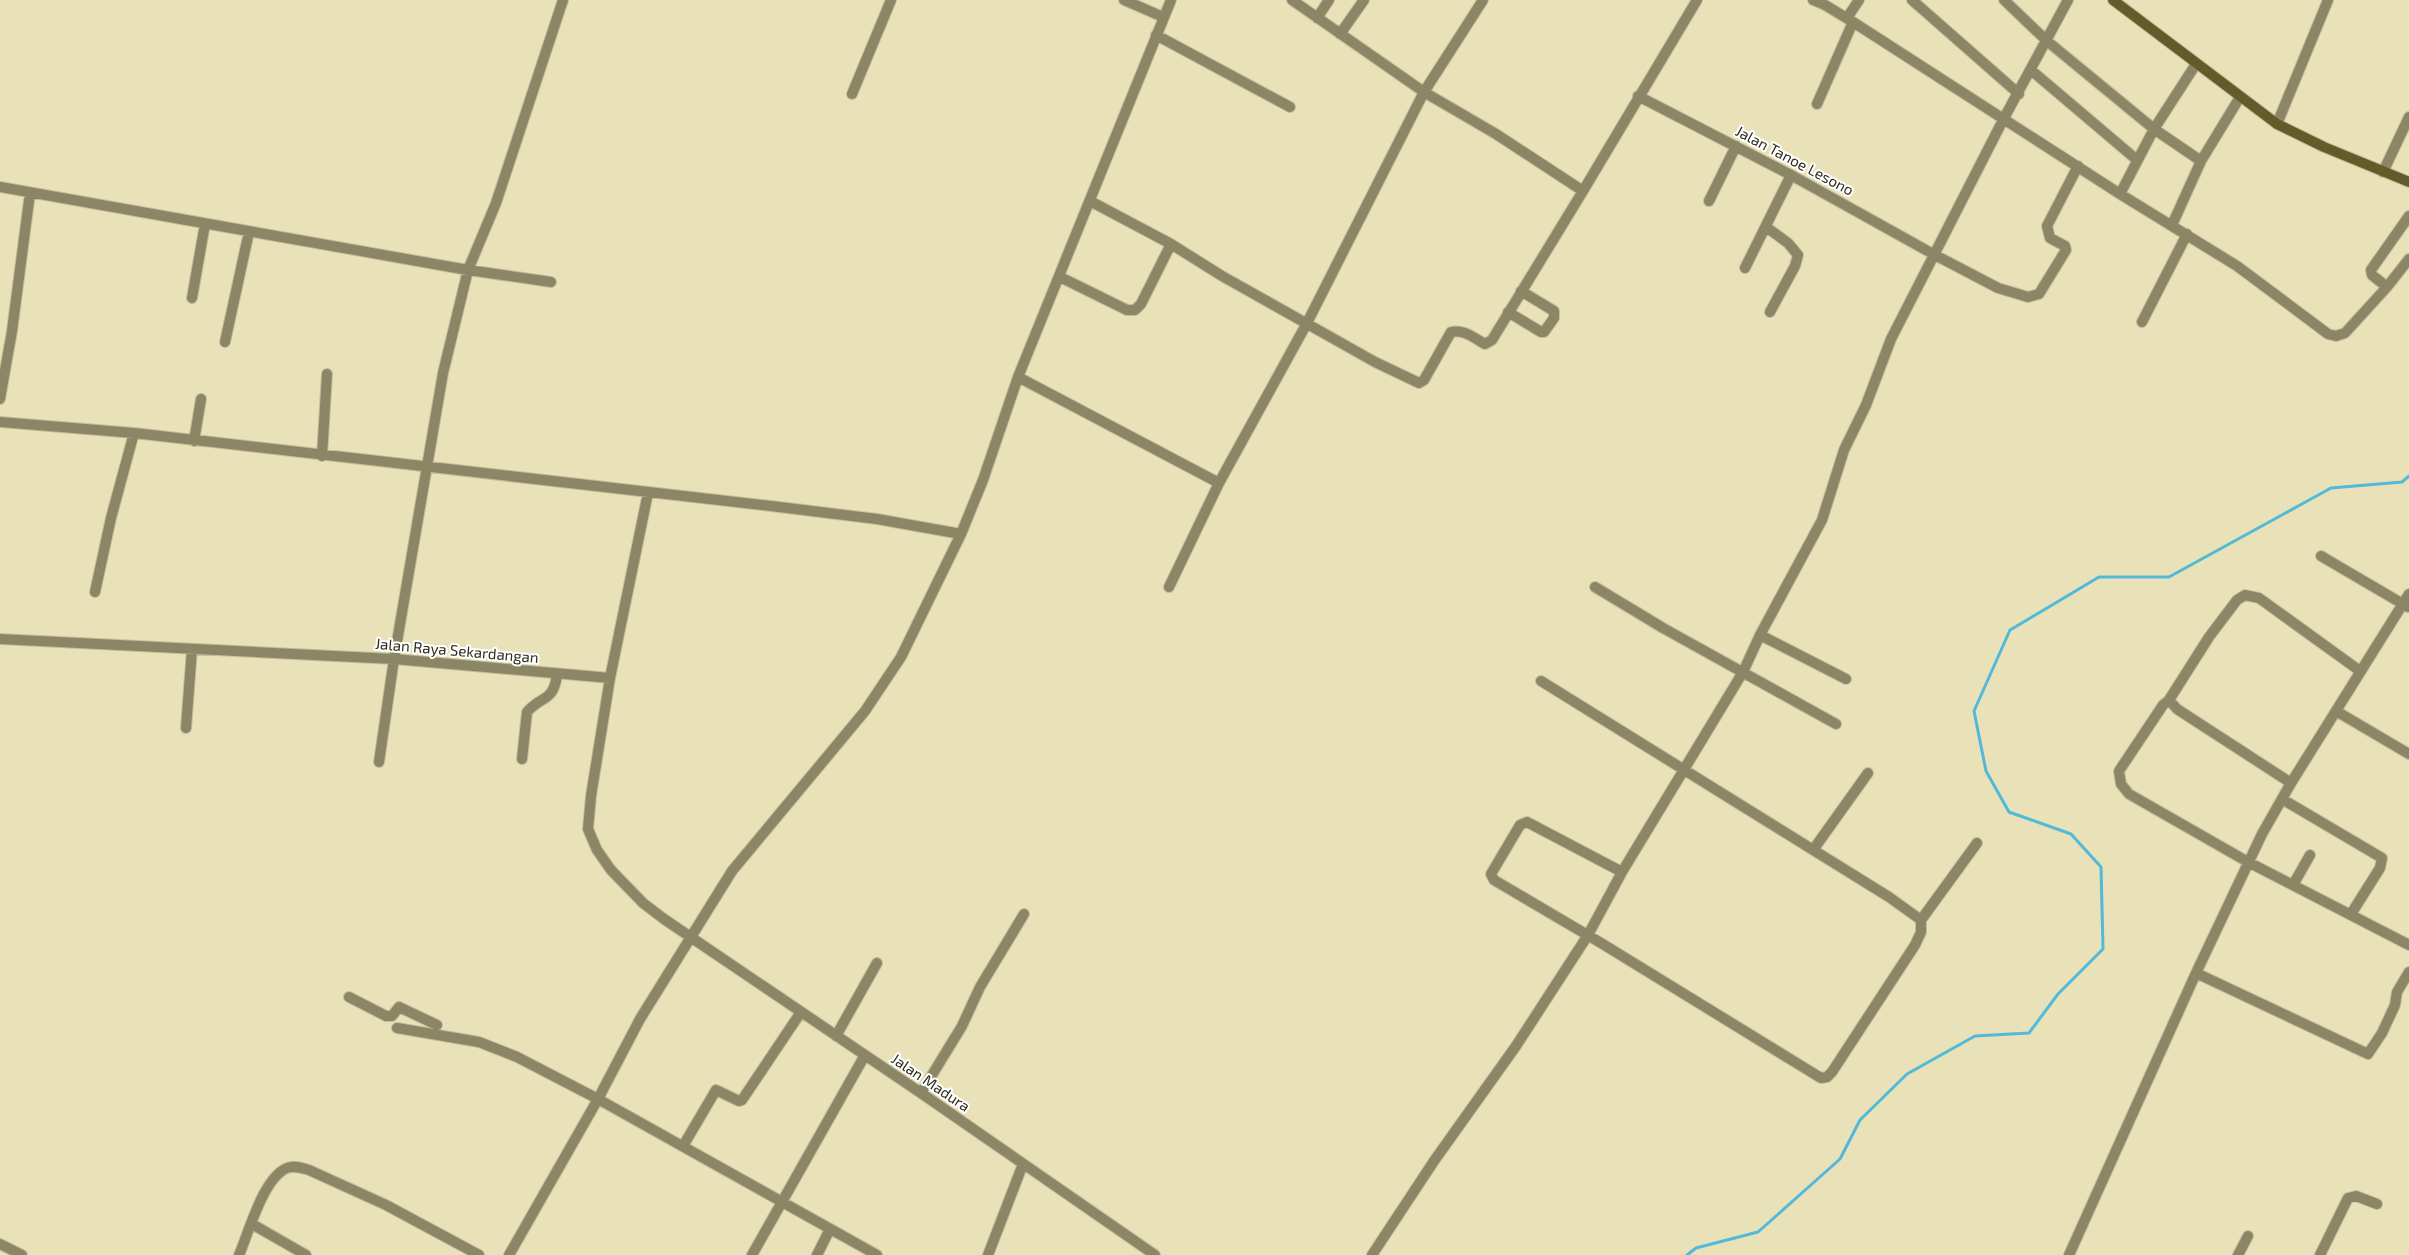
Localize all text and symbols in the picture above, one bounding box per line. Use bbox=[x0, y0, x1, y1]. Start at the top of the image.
street label: Jalan Tanoe Lesono bbox=[1733, 121, 1857, 199]
street label: Jalan Raya Sekardangan bbox=[375, 634, 539, 666]
street label: Jalan Madura bbox=[888, 1049, 974, 1115]

